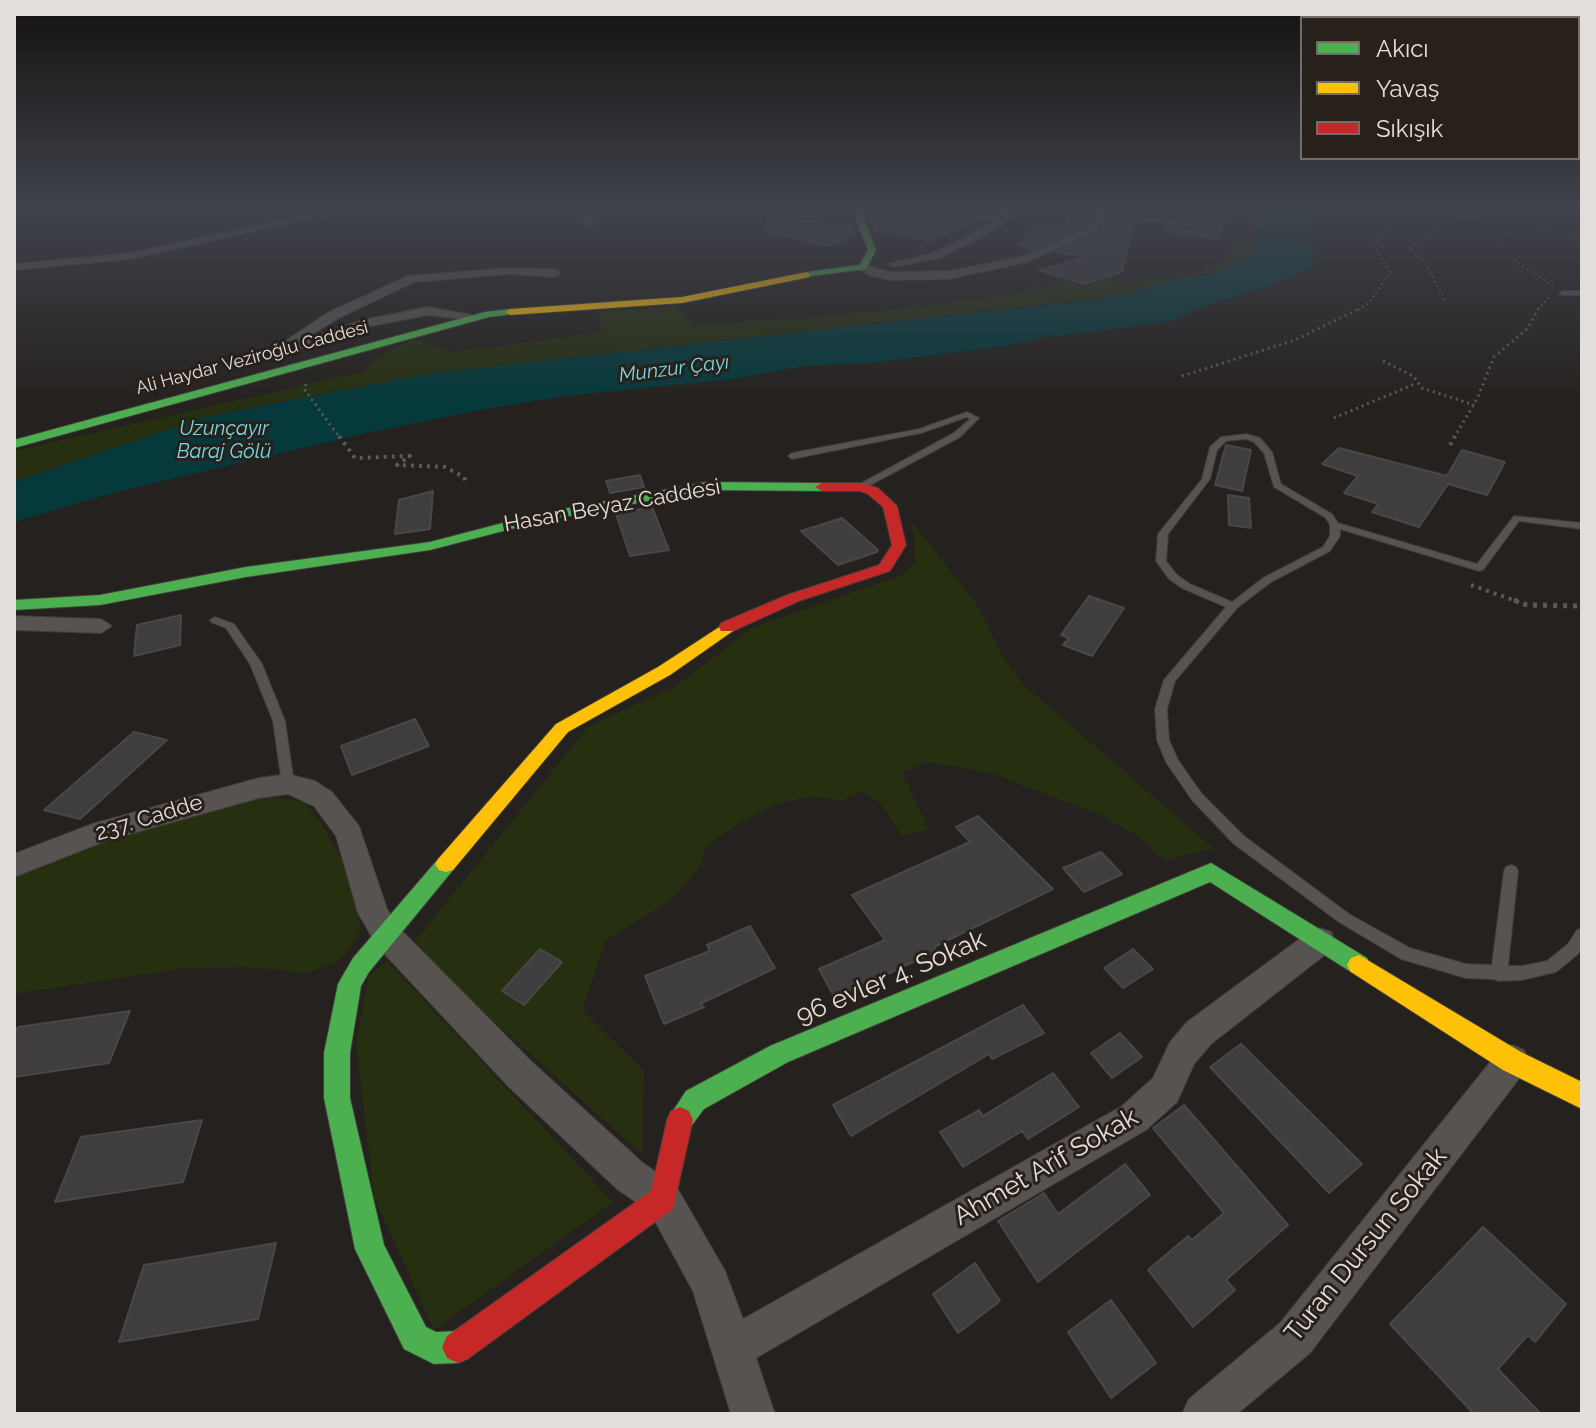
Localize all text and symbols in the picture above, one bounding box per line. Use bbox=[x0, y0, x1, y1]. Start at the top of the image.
legend bbox=[1300, 16, 1580, 160]
text: Akıcı bbox=[1376, 34, 1429, 63]
text: Yavaş bbox=[1376, 74, 1439, 103]
text: Sıkışık bbox=[1376, 114, 1443, 143]
street label: Ali Haydar Veziroğlu Caddesi bbox=[133, 317, 371, 399]
water label: Munzur Çayı bbox=[617, 350, 731, 388]
water label: Uzunçayır Baraj Gölü bbox=[177, 417, 271, 464]
street label: Hasan Beyaz Caddesi bbox=[502, 474, 722, 538]
street label: 237. Cadde bbox=[92, 789, 206, 847]
street label: 96 evler 4. Sokak bbox=[791, 924, 991, 1032]
street label: Ahmet Arif Sokak bbox=[948, 1102, 1144, 1232]
street label: Turan Dursun Sokak bbox=[1278, 1142, 1454, 1348]

